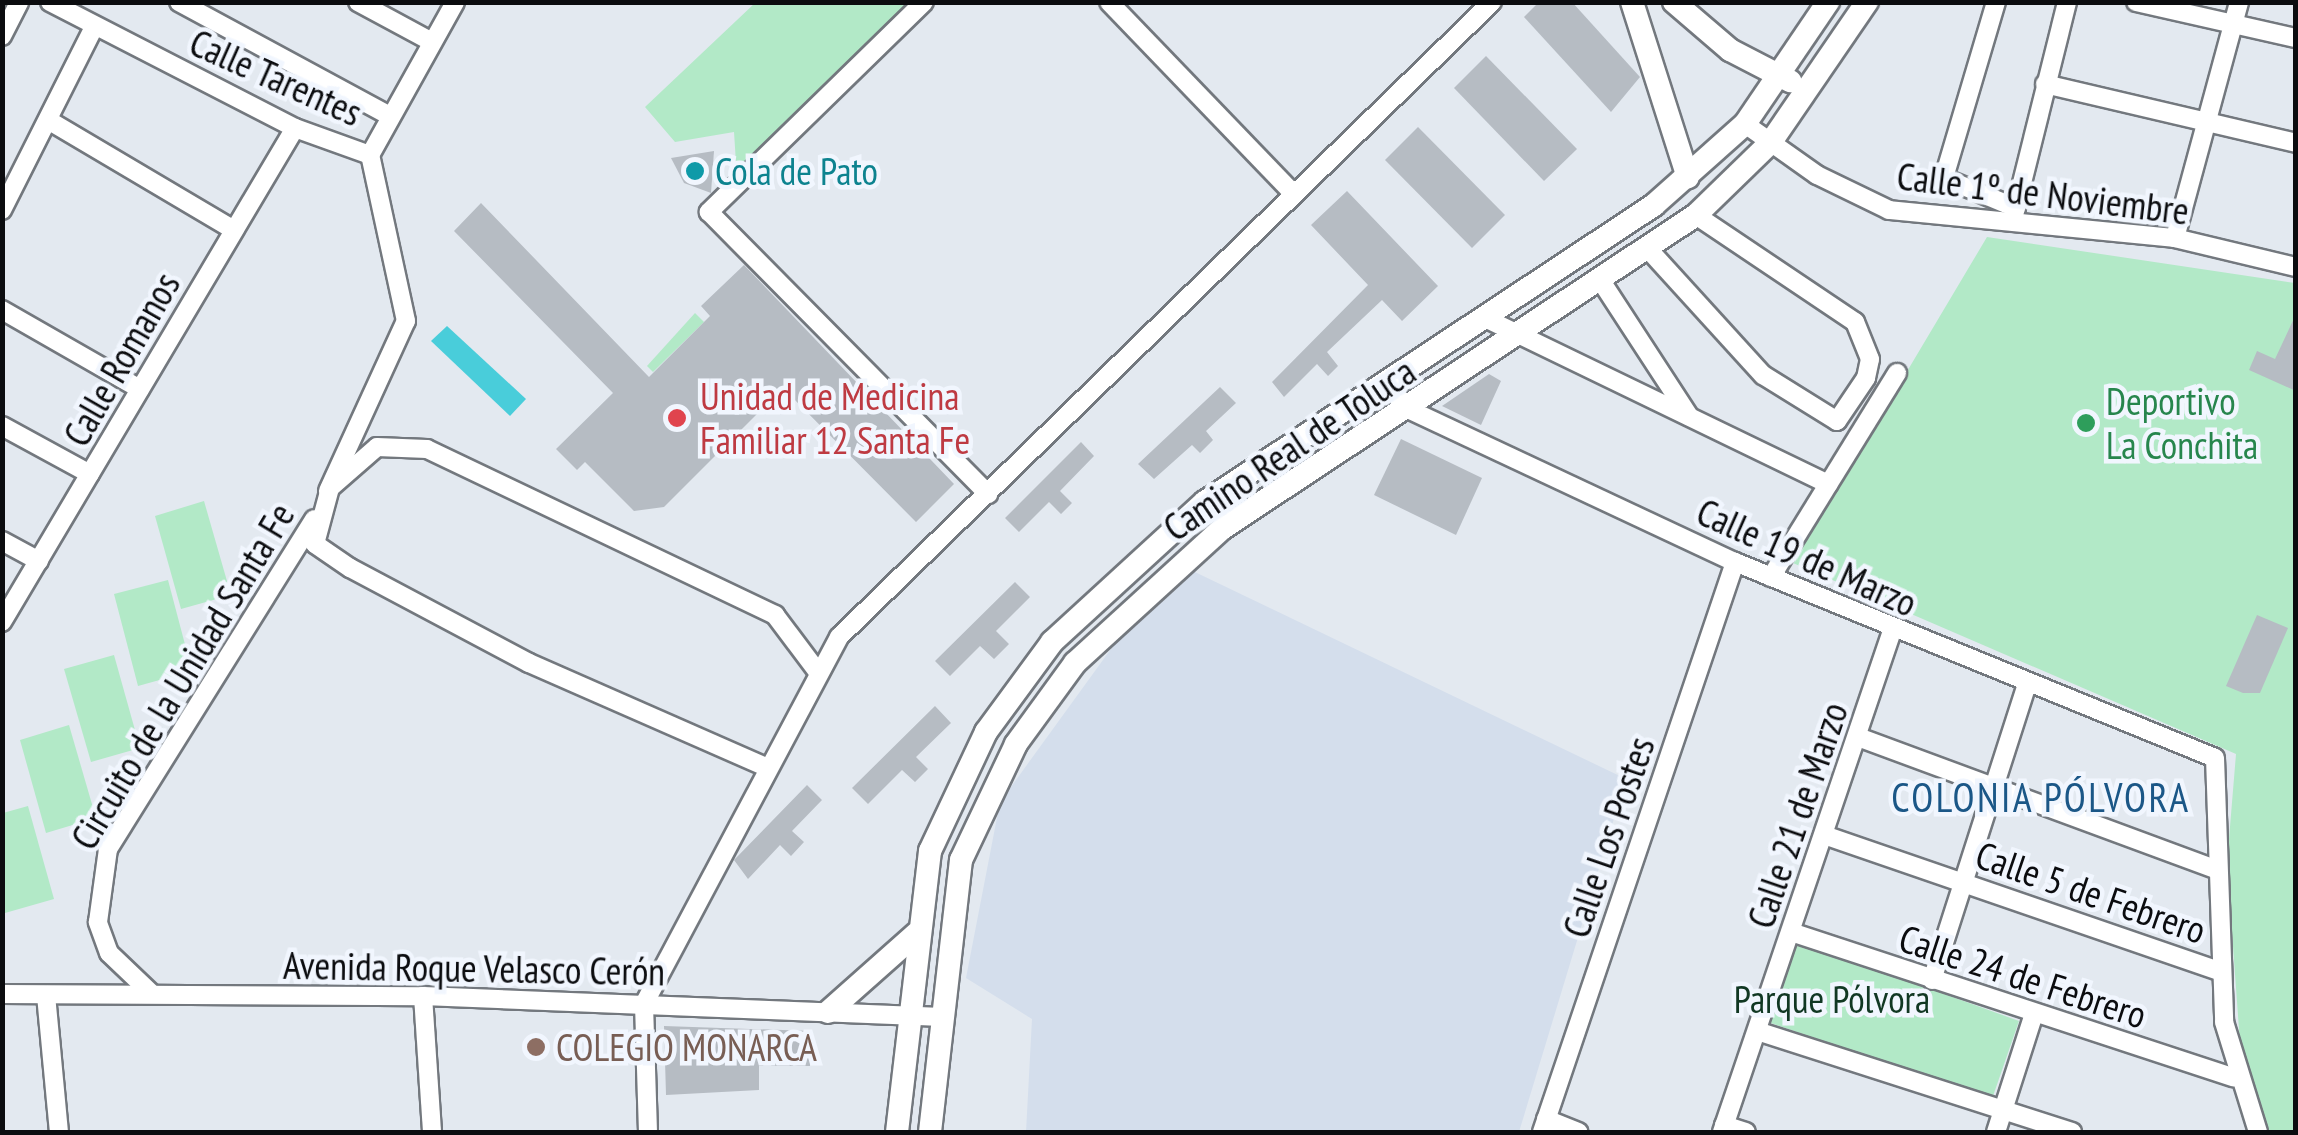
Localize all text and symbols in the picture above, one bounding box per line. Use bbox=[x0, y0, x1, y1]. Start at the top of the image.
street label: Calle Tarentes bbox=[183, 19, 369, 135]
place label: Cola de Pato bbox=[715, 148, 878, 194]
street label: Calle 1º de Noviembre bbox=[1894, 152, 2192, 234]
marker: Cola de Pato bbox=[684, 160, 706, 182]
street label: Calle Romanos bbox=[53, 264, 189, 454]
street label: Camino Real de Toluca bbox=[1154, 348, 1424, 550]
place label: Unidad de Medicina Familiar 12 Santa Fe bbox=[700, 373, 970, 462]
place label: Deportivo La Conchita bbox=[2106, 378, 2258, 468]
marker: Unidad de Medicina Familiar 12 Santa Fe bbox=[664, 405, 690, 431]
marker: Deportivo La Conchita bbox=[2075, 412, 2097, 434]
street label: Calle 19 de Marzo bbox=[1690, 488, 1924, 626]
street label: Circuito de la Unidad Santa Fe bbox=[61, 495, 303, 857]
street label: Calle 21 de Marzo bbox=[1737, 696, 1857, 934]
street label: Calle Los Postes bbox=[1552, 731, 1664, 943]
district label: COLONIA PÓLVORA bbox=[1891, 773, 2191, 821]
street label: Calle 5 de Febrero bbox=[1970, 831, 2212, 953]
street label: Calle 24 de Febrero bbox=[1894, 915, 2152, 1037]
street label: Avenida Roque Velasco Cerón bbox=[282, 942, 666, 994]
park label: Parque Pólvora bbox=[1734, 976, 1930, 1022]
place label: COLEGIO MONARCA bbox=[556, 1024, 817, 1070]
marker: COLEGIO MONARCA bbox=[525, 1036, 547, 1058]

